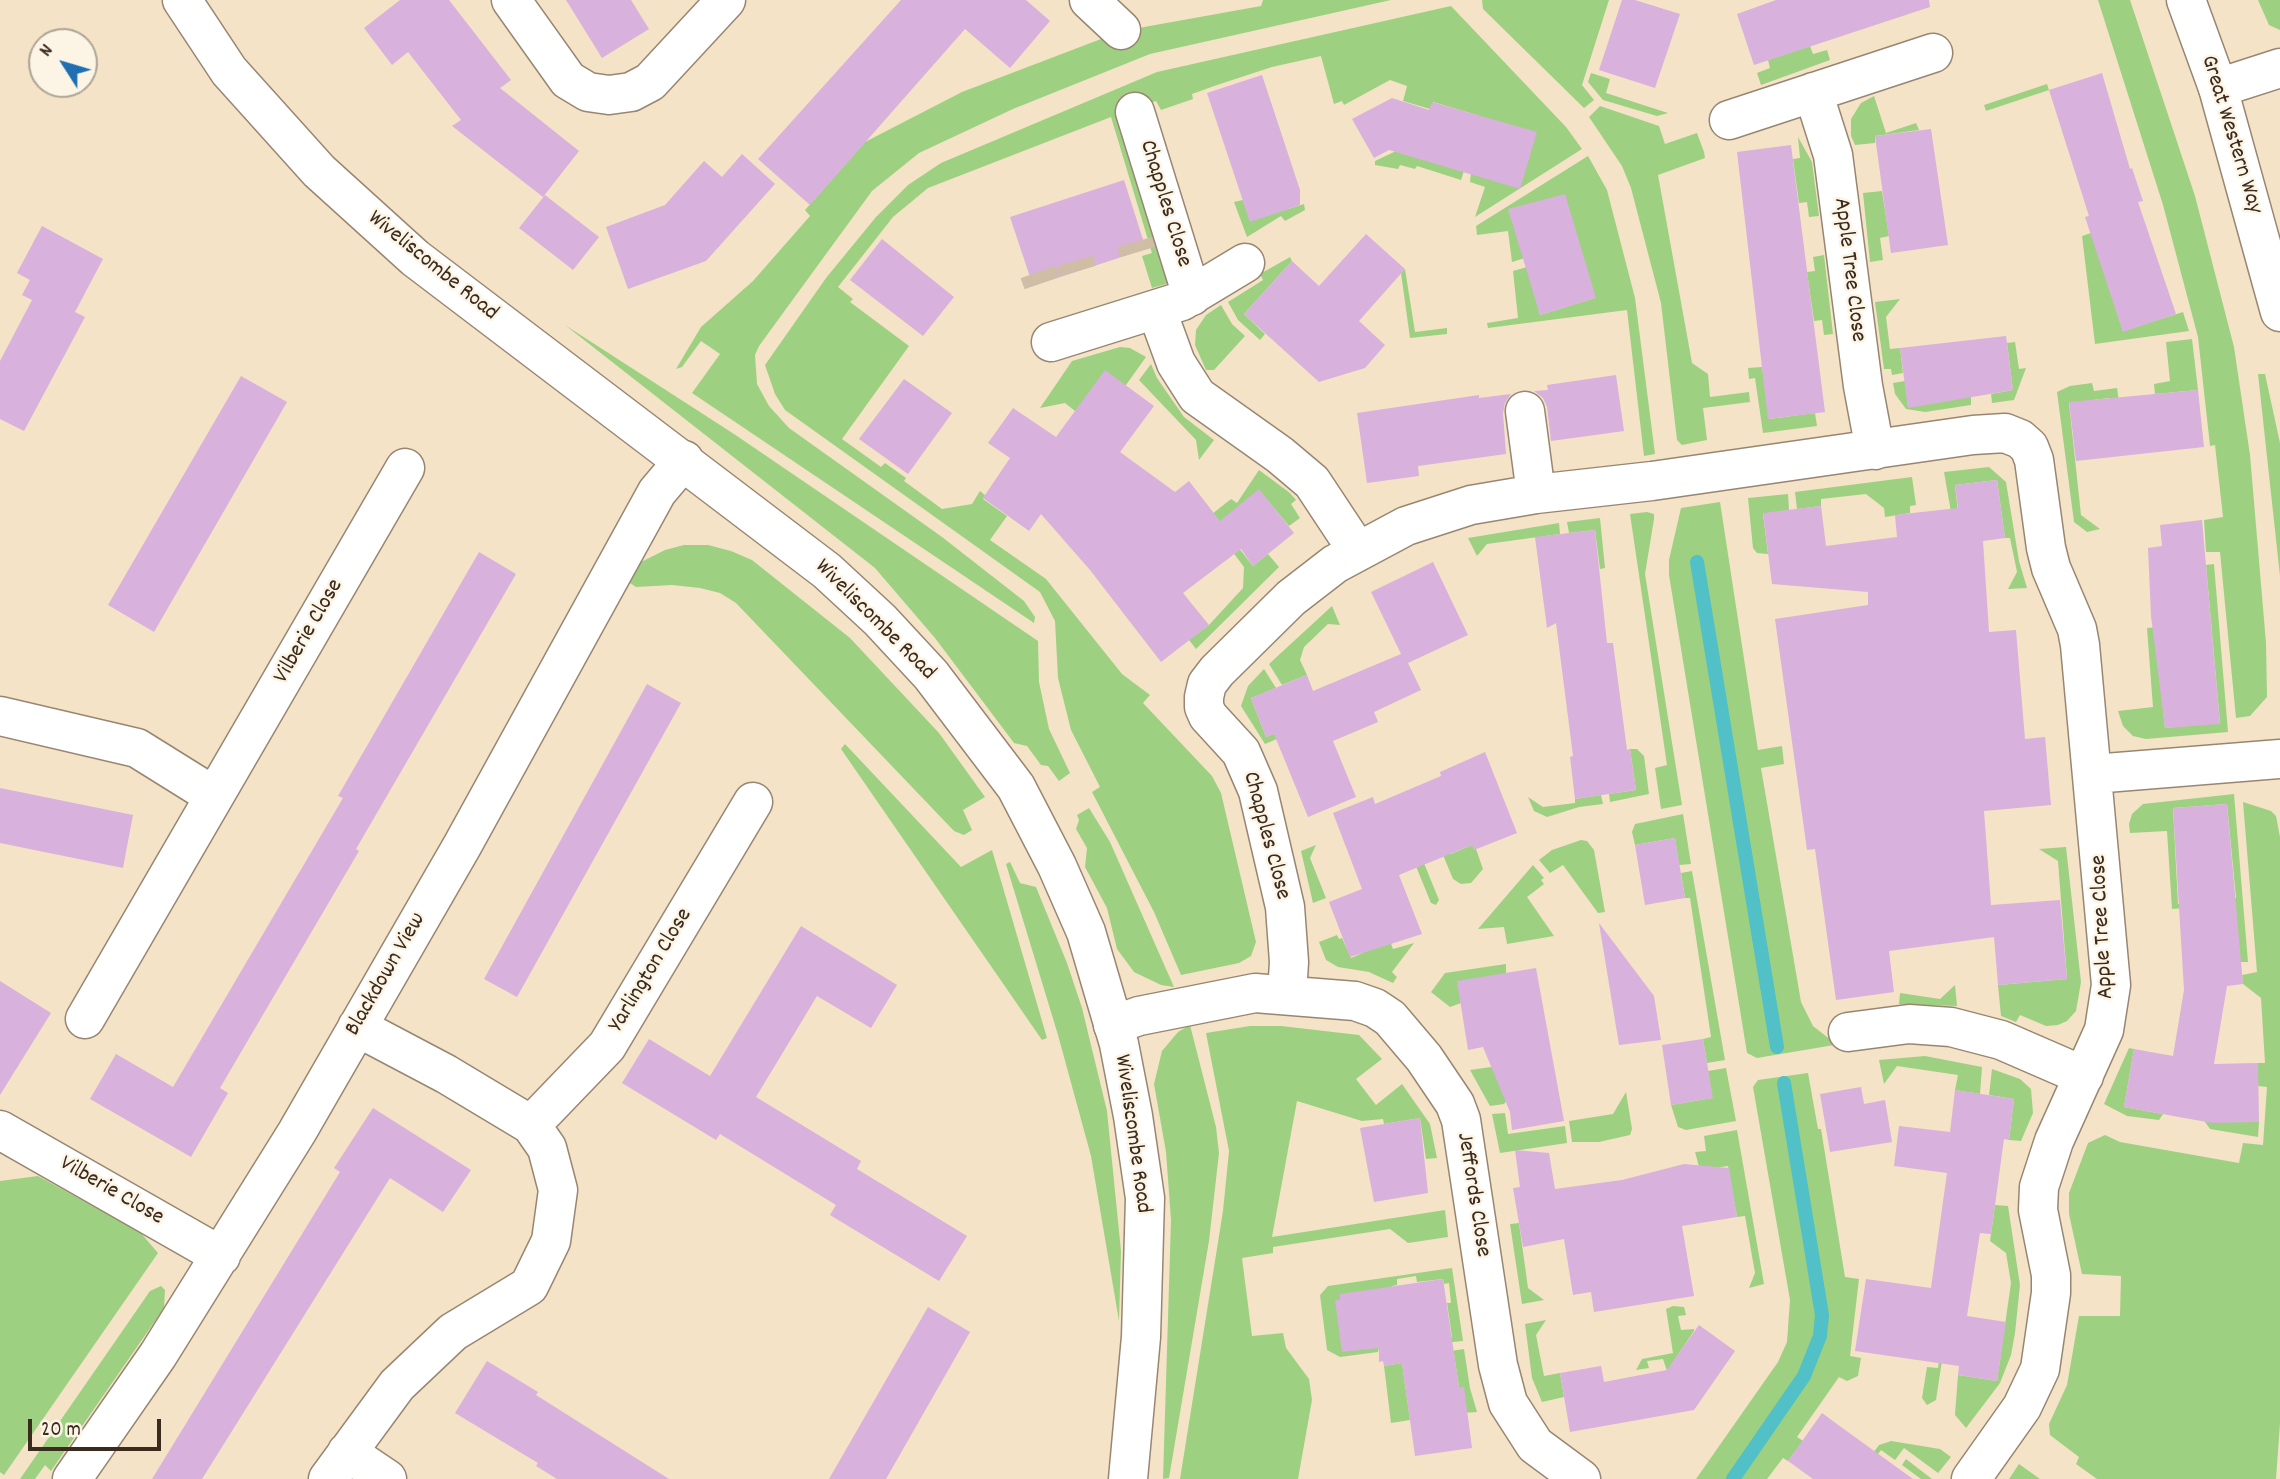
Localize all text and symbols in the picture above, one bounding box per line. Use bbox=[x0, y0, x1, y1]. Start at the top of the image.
north arrow bbox=[28, 28, 98, 98]
text: N bbox=[34, 39, 61, 63]
street label: Great Western Way bbox=[2193, 52, 2267, 218]
street label: Chapples Close bbox=[1132, 137, 1196, 271]
street label: Apple Tree Close bbox=[1825, 196, 1871, 344]
street label: Wiveliscombe Road bbox=[361, 206, 503, 328]
street label: Wiveliscombe Road bbox=[808, 555, 940, 687]
street label: Vilberie Close bbox=[269, 575, 351, 689]
street label: Chapples Close bbox=[1235, 769, 1295, 903]
street label: Apple Tree Close bbox=[2086, 854, 2122, 1000]
street label: Yarlington Close bbox=[604, 904, 700, 1038]
street label: Blackdown View bbox=[341, 908, 433, 1042]
street label: Wiveliscombe Road bbox=[1106, 1053, 1156, 1215]
street label: Jeffords Close bbox=[1449, 1131, 1495, 1259]
street label: Vilberie Close bbox=[54, 1151, 168, 1233]
scale bar bbox=[32, 1406, 164, 1450]
text: 20 m bbox=[41, 1416, 81, 1446]

